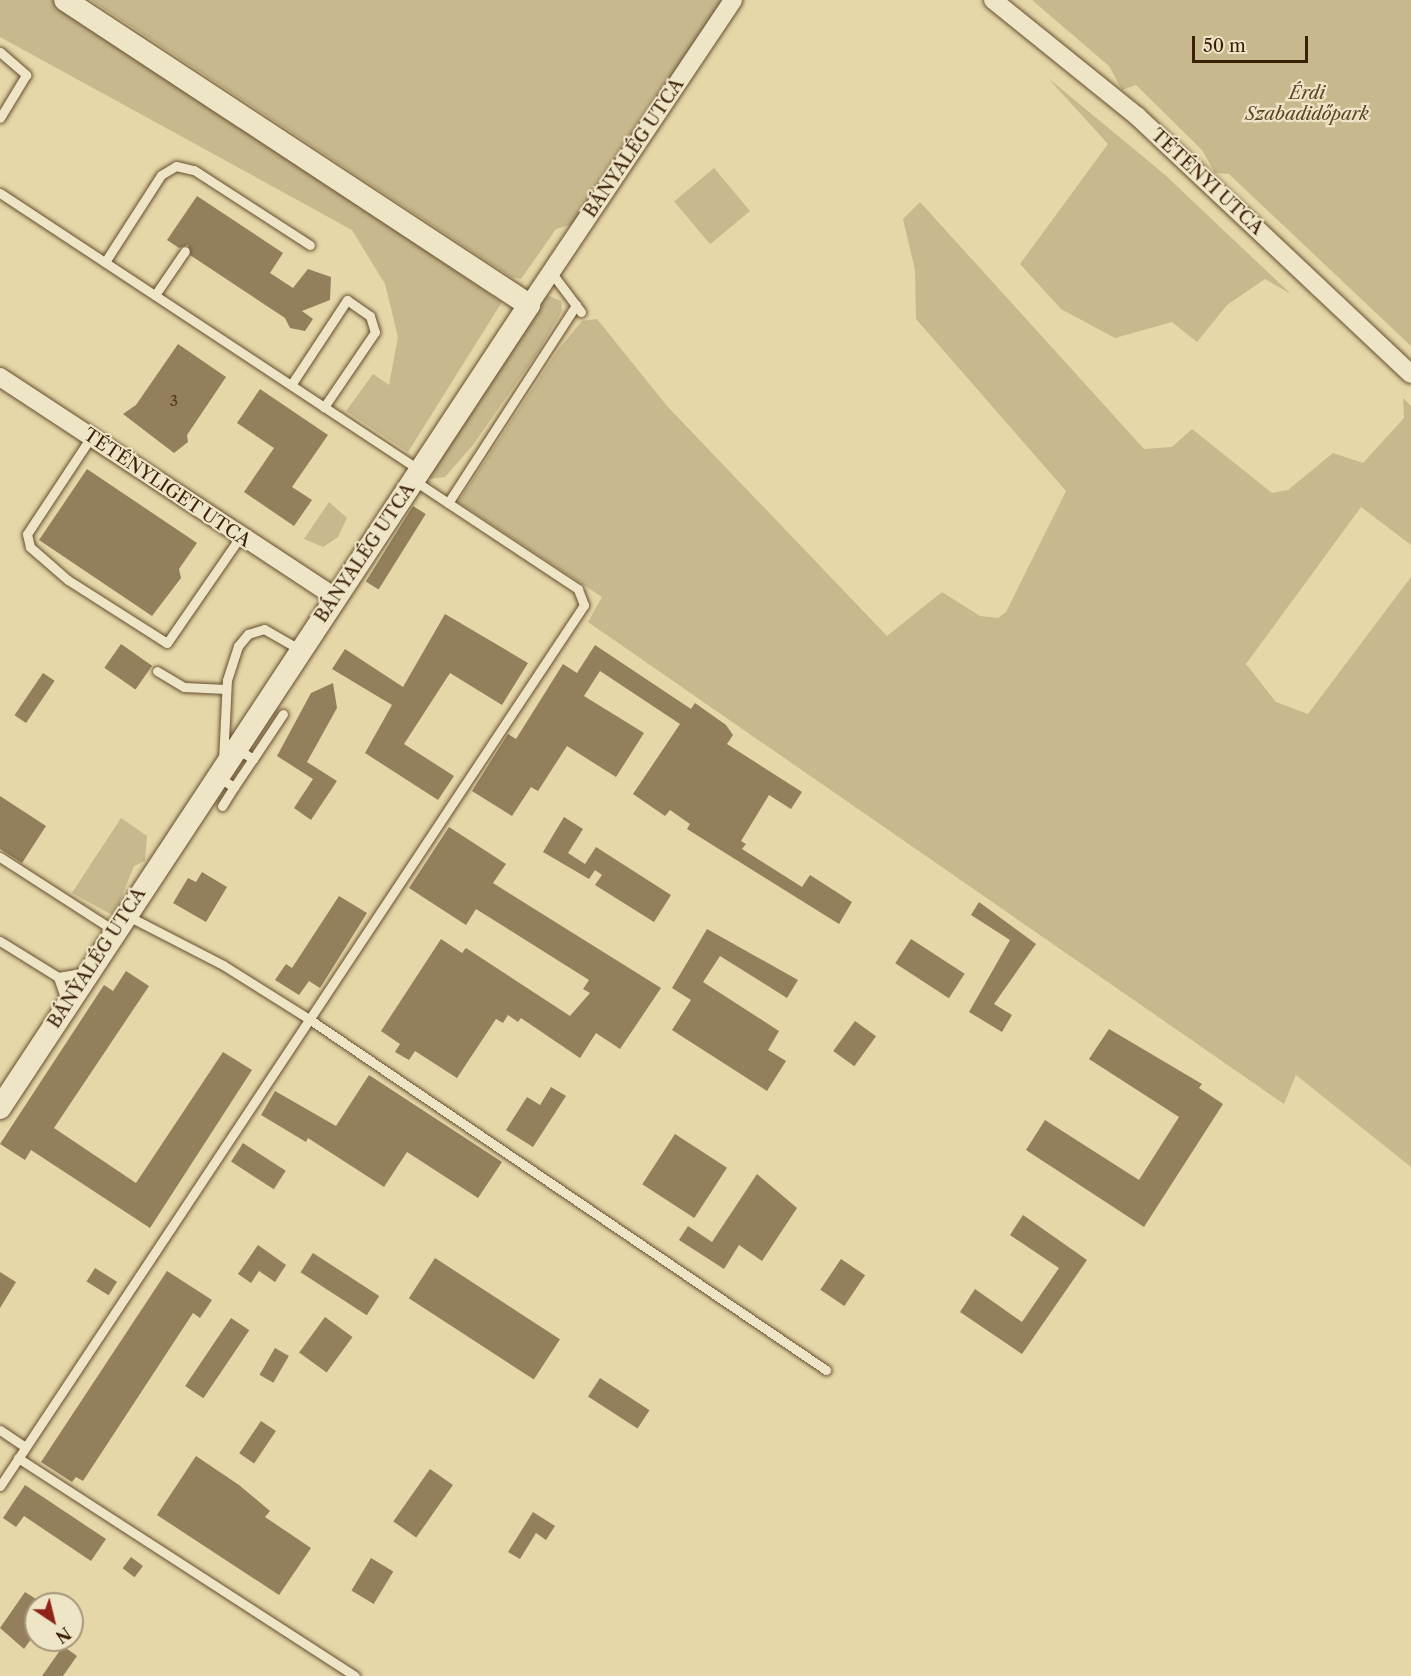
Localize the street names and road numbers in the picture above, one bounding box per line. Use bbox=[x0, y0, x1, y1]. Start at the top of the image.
street label: BÁNYALÉG UTCA bbox=[579, 74, 689, 222]
street label: TÉTÉNYI UTCA bbox=[1146, 124, 1268, 240]
street label: TÉTÉNYLIGET UTCA bbox=[79, 424, 255, 552]
street label: BÁNYALÉG UTCA bbox=[310, 479, 420, 627]
street label: BÁNYALÉG UTCA bbox=[43, 884, 151, 1032]

